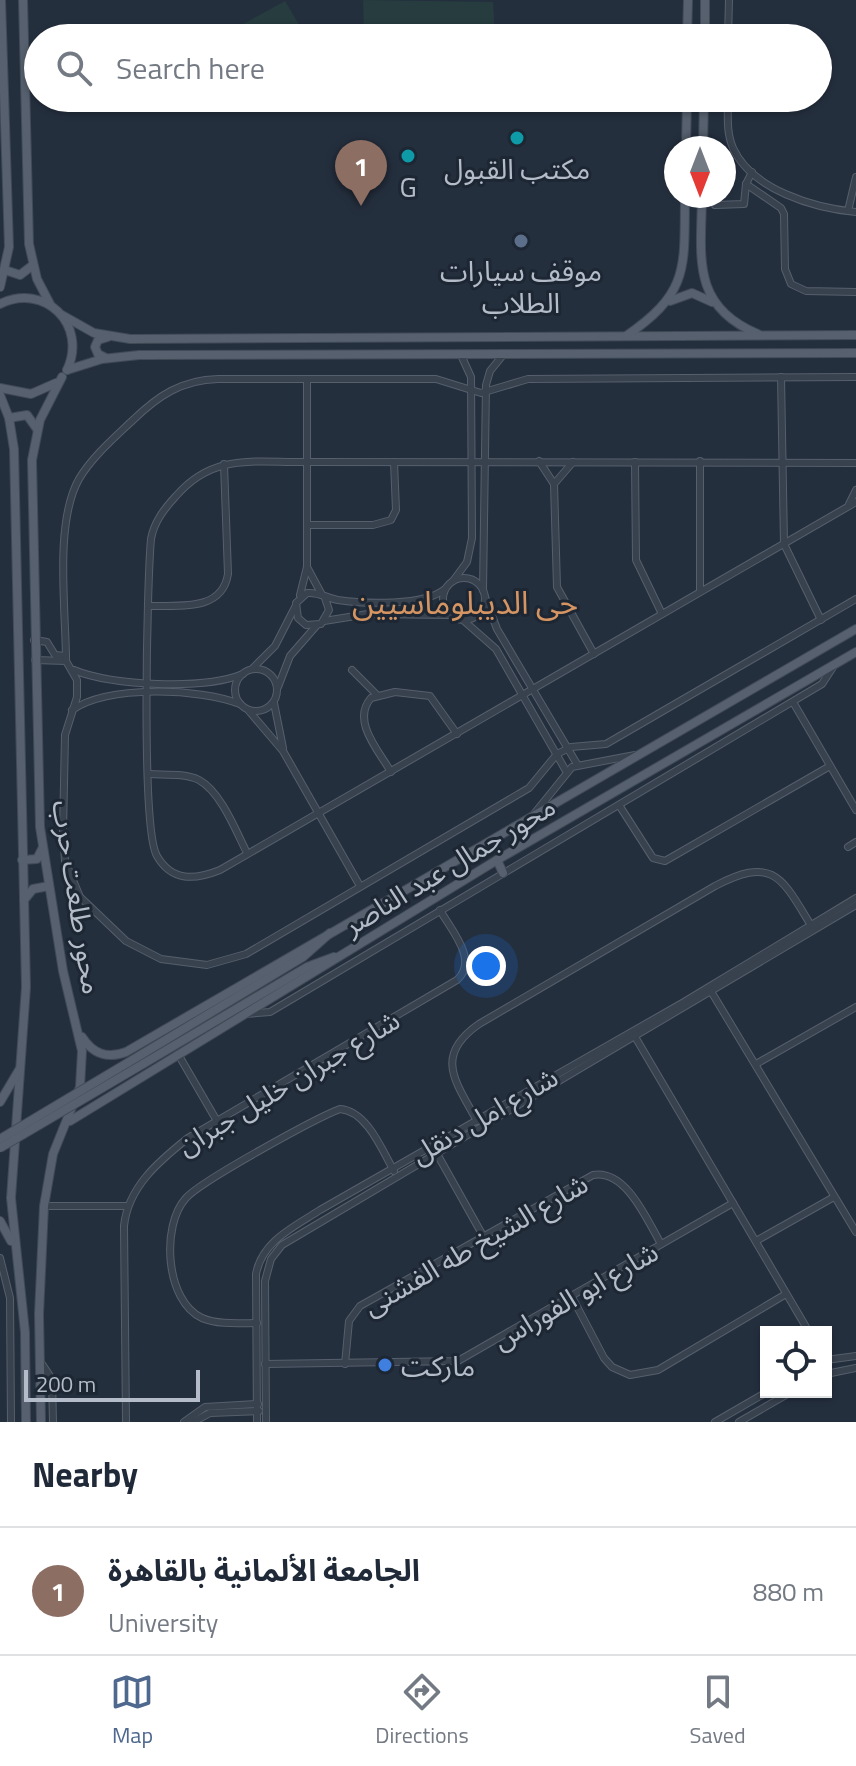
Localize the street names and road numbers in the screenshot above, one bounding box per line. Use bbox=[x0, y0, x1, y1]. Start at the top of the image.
street label: محور جمال عبد الناصر bbox=[334, 784, 564, 946]
street label: محور طلعت حرب bbox=[41, 797, 115, 997]
street label: شارع جبران خليل جبران bbox=[168, 998, 408, 1166]
street label: شارع امل دنقل bbox=[402, 1055, 566, 1175]
street label: شارع الشيخ طه الفشنى bbox=[354, 1162, 596, 1326]
street label: شارع ابو الفوراس bbox=[484, 1230, 666, 1360]

